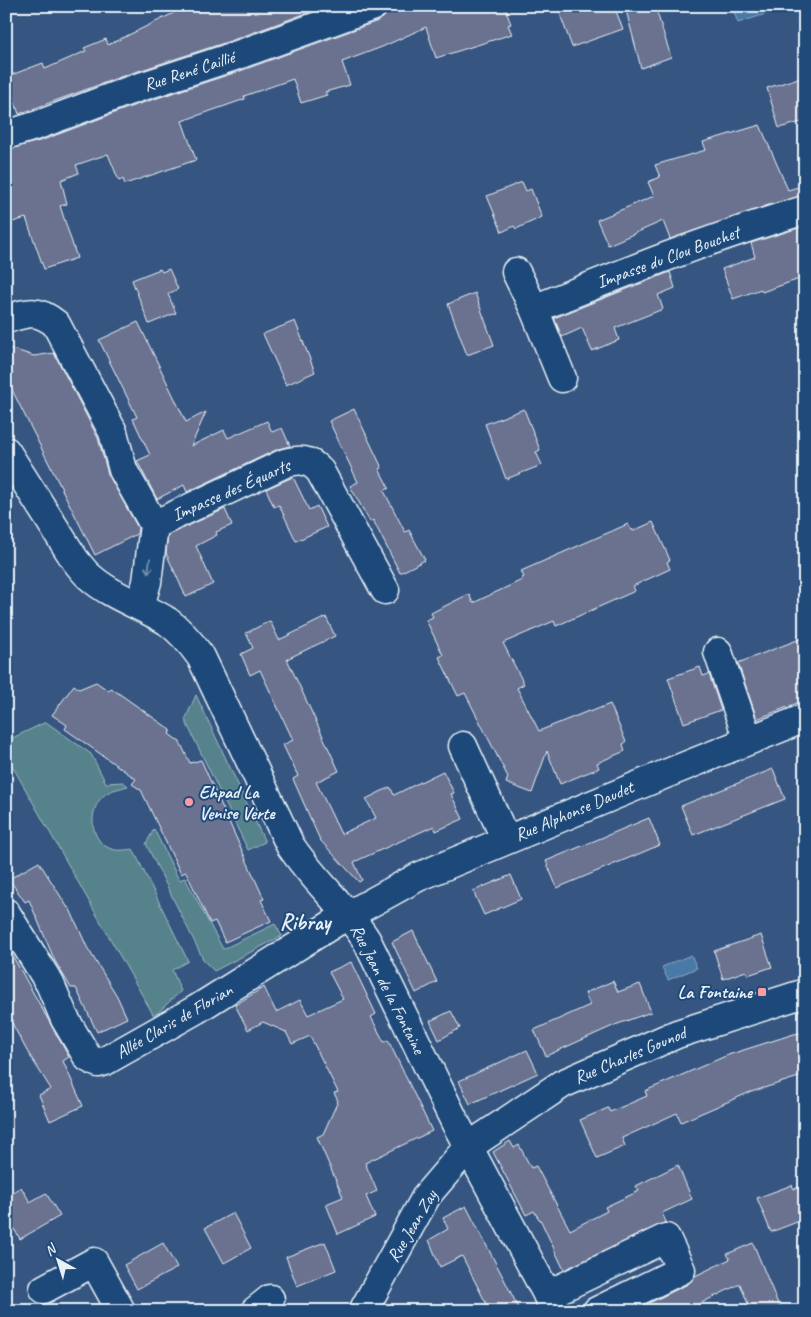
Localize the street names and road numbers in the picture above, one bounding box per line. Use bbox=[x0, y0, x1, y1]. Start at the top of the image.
street label: Rue René Caillié bbox=[141, 45, 240, 96]
street label: Impasse du Clou Bouchet bbox=[594, 220, 745, 293]
street label: Impasse des Équarts bbox=[169, 453, 295, 526]
street label: Rue Alphonse Daudet bbox=[511, 775, 639, 846]
street label: Rue Jean de la Fontaine bbox=[346, 921, 431, 1058]
street label: Allée Claris de Florian bbox=[112, 978, 237, 1063]
street label: Rue Charles Gounod bbox=[571, 1020, 692, 1088]
street label: Rue Jean Zay bbox=[382, 1184, 443, 1266]

